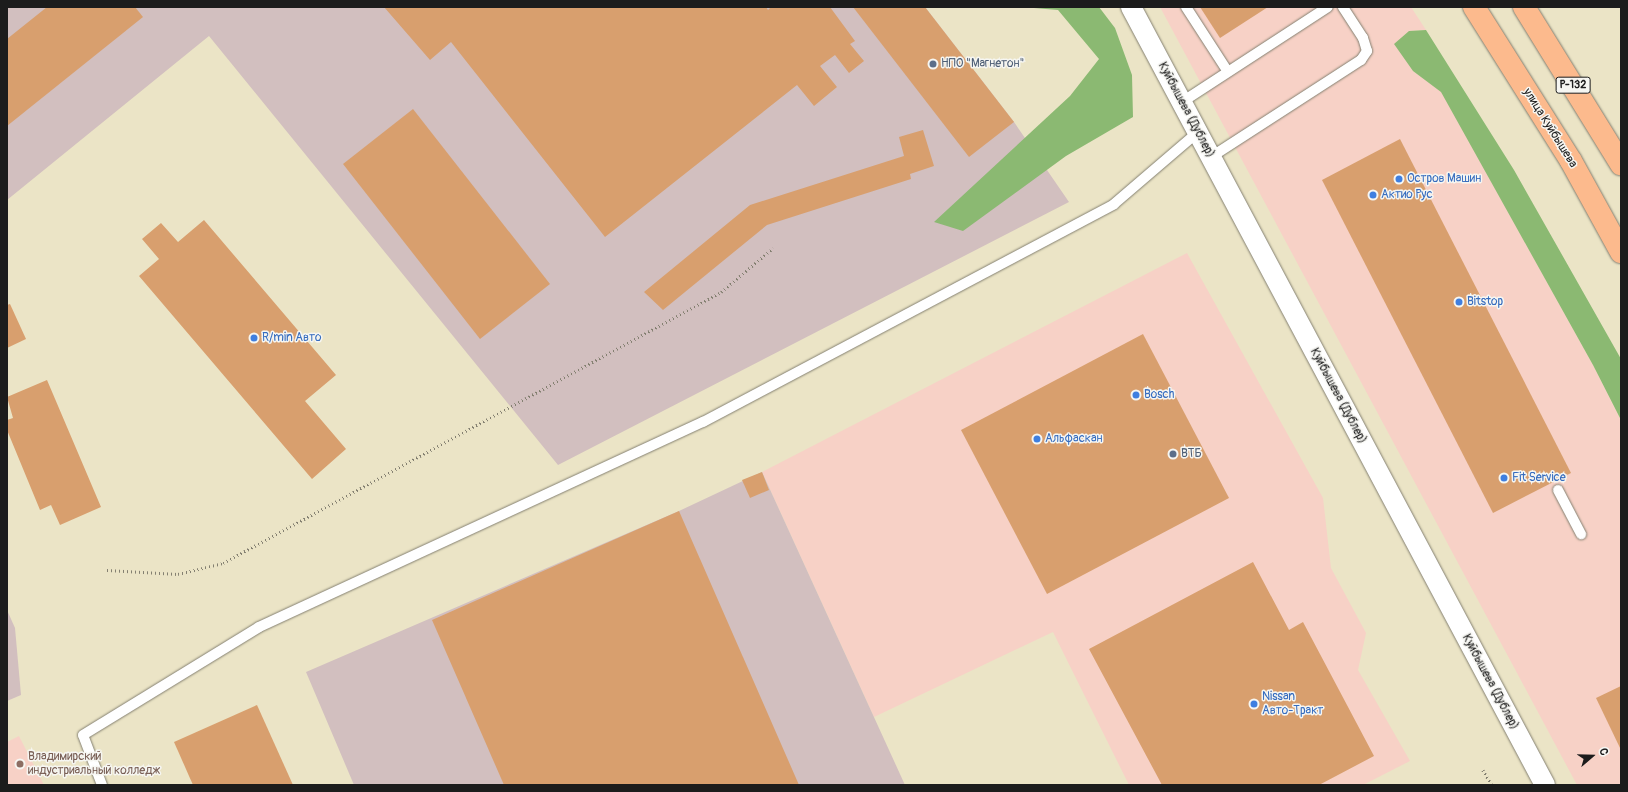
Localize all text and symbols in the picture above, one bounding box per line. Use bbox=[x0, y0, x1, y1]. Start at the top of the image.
place label: НПО "Магнетон" bbox=[941, 57, 1024, 71]
marker: НПО "Магнетон" bbox=[928, 59, 938, 69]
street label: Куйбышева (Дублер) bbox=[1155, 60, 1217, 160]
road number: Р-132 bbox=[1555, 76, 1591, 94]
street label: улица Куйбышева bbox=[1520, 86, 1580, 170]
place label: Остров Машин bbox=[1407, 172, 1481, 186]
marker: Остров Машин bbox=[1394, 174, 1404, 184]
place label: Актио Рус bbox=[1381, 188, 1433, 202]
marker: Актио Рус bbox=[1368, 190, 1378, 200]
place label: Bitstop bbox=[1467, 295, 1503, 309]
marker: Bitstop bbox=[1454, 297, 1464, 307]
place label: R/min Авто bbox=[262, 331, 321, 345]
marker: R/min Авто bbox=[249, 333, 259, 343]
street label: Куйбышева (Дублер) bbox=[1307, 346, 1369, 446]
place label: Bosch bbox=[1144, 388, 1174, 402]
marker: Bosch bbox=[1131, 390, 1141, 400]
place label: Альфаскан bbox=[1045, 432, 1103, 446]
marker: Альфаскан bbox=[1032, 434, 1042, 444]
place label: ВТБ bbox=[1181, 447, 1202, 461]
marker: ВТБ bbox=[1168, 449, 1178, 459]
place label: Fit Service bbox=[1512, 471, 1566, 485]
marker: Fit Service bbox=[1499, 473, 1509, 483]
street label: Куйбышева (Дублер) bbox=[1459, 632, 1521, 732]
place label: Nissan Авто-Тракт bbox=[1262, 690, 1323, 718]
marker: Nissan Авто-Тракт bbox=[1249, 699, 1259, 709]
north arrow bbox=[1572, 736, 1612, 776]
text: С bbox=[1596, 746, 1611, 757]
place label: Владимирский индустриальный колледж bbox=[28, 750, 160, 778]
marker: Владимирский индустриальный колледж bbox=[15, 759, 25, 769]

